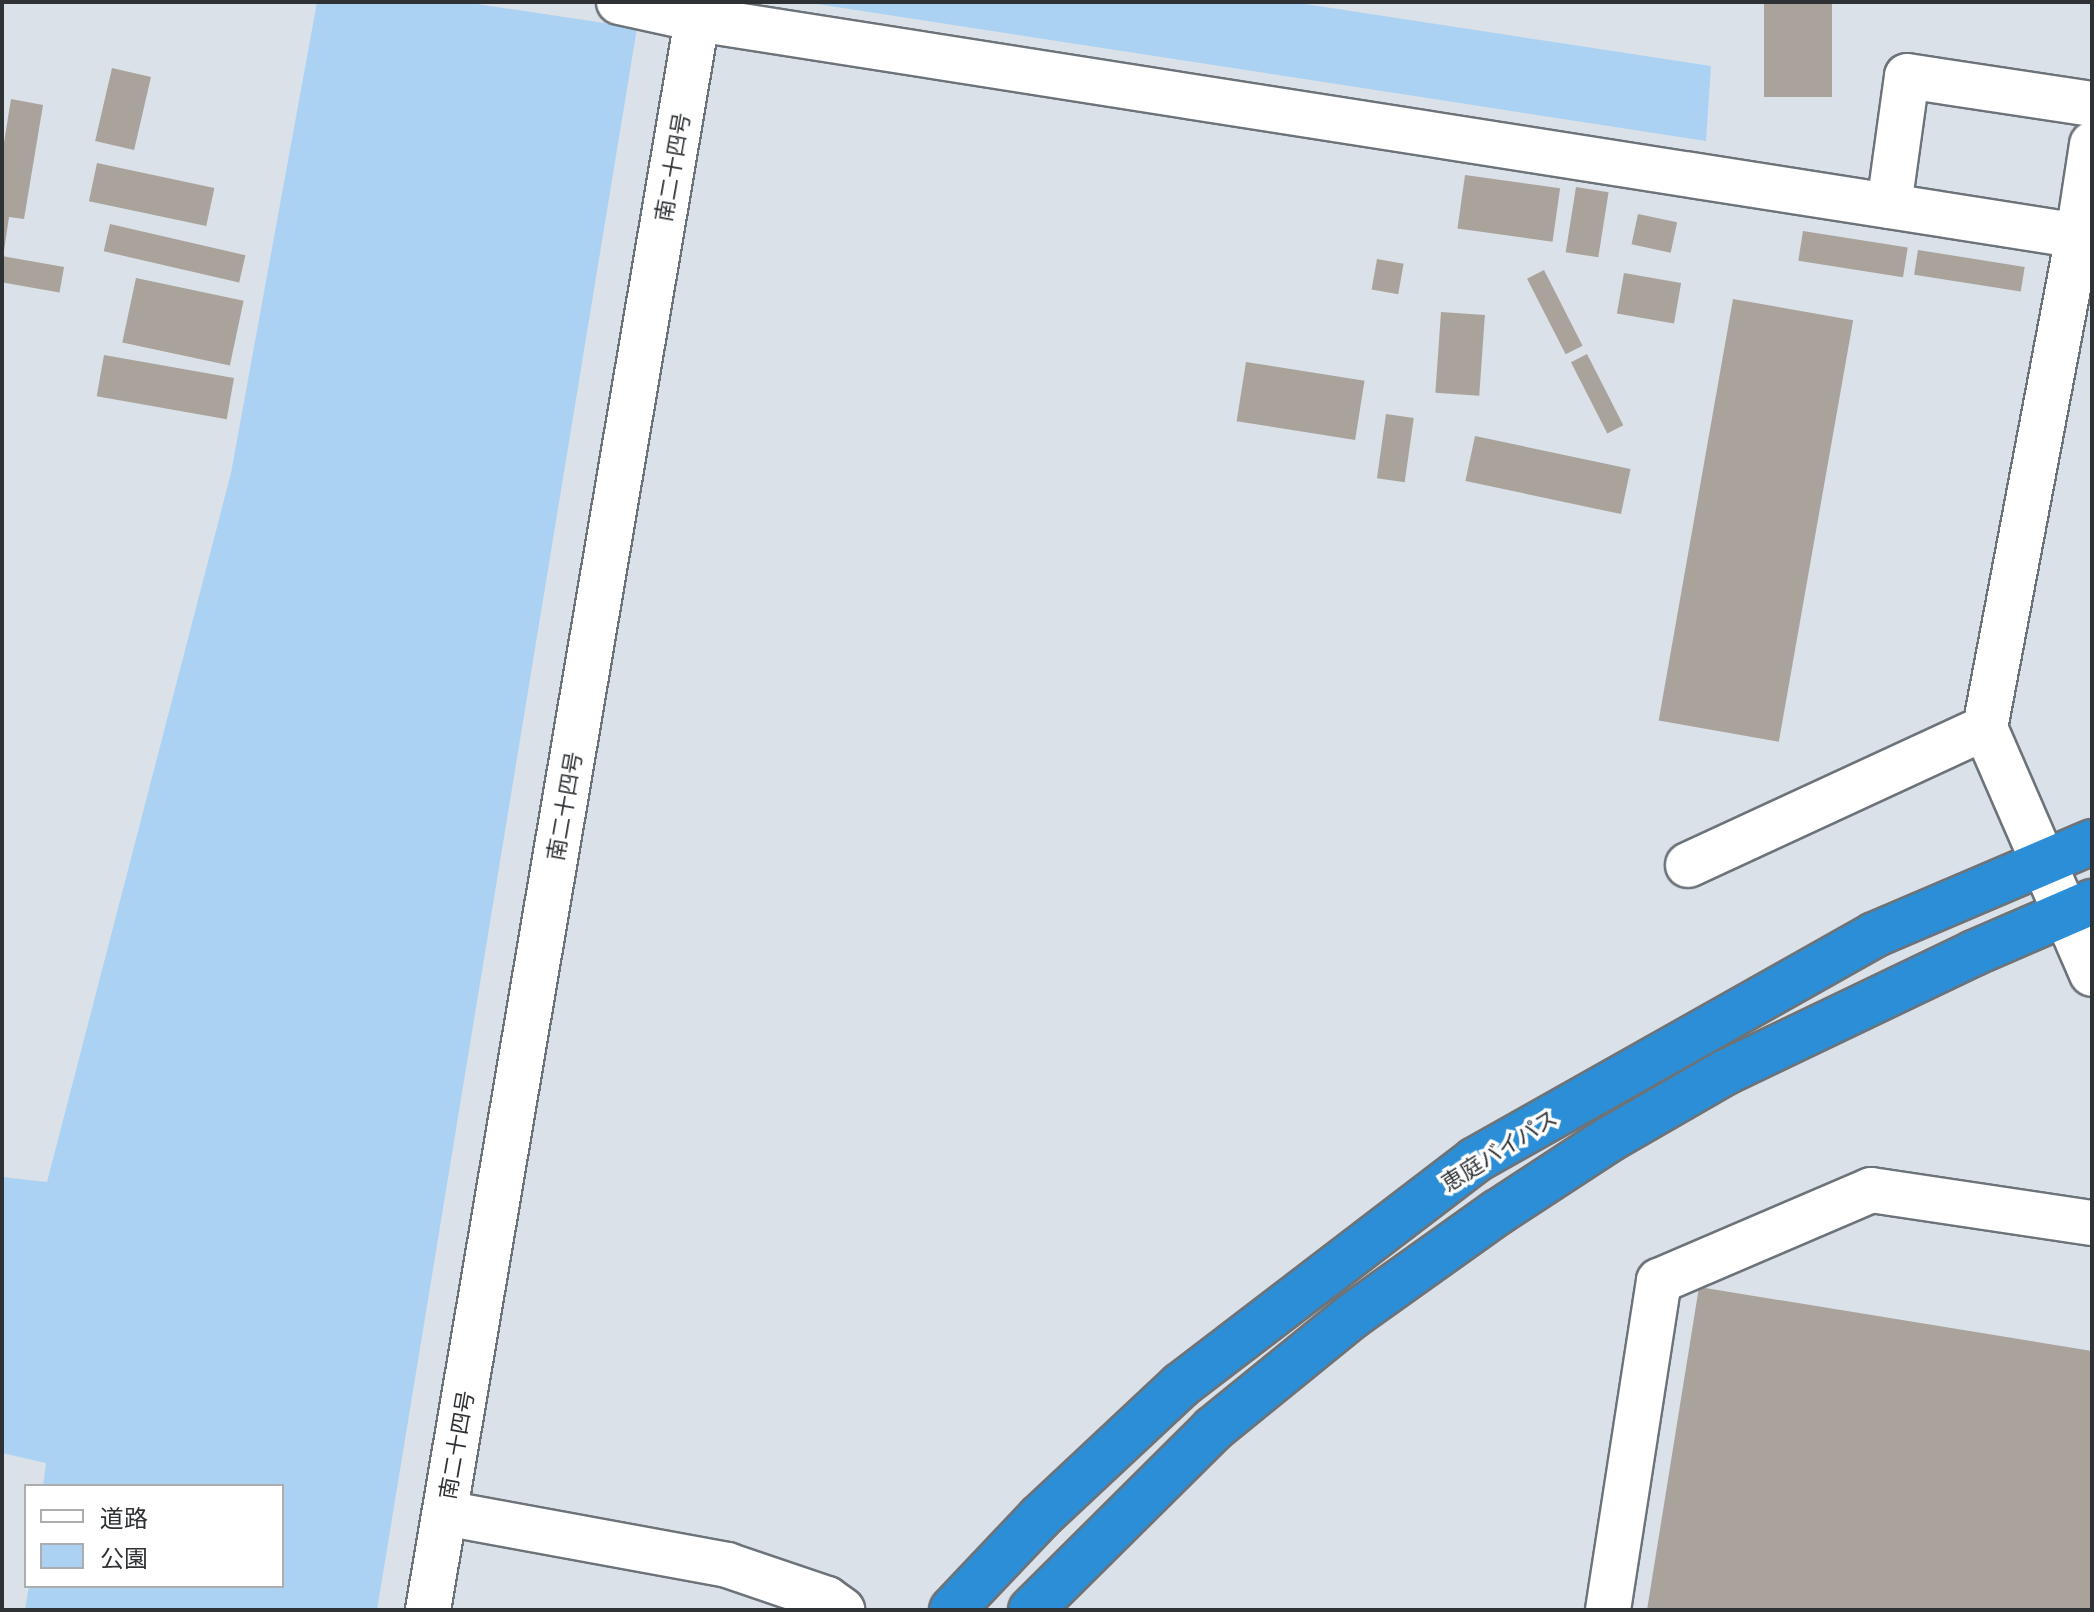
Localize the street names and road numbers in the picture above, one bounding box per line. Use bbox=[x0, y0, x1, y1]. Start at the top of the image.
street label: 南二十四号 bbox=[649, 111, 695, 223]
street label: 南二十四号 bbox=[541, 750, 587, 862]
street label: 恵庭バイパス bbox=[1436, 1104, 1562, 1196]
street label: 南二十四号 bbox=[433, 1389, 479, 1501]

